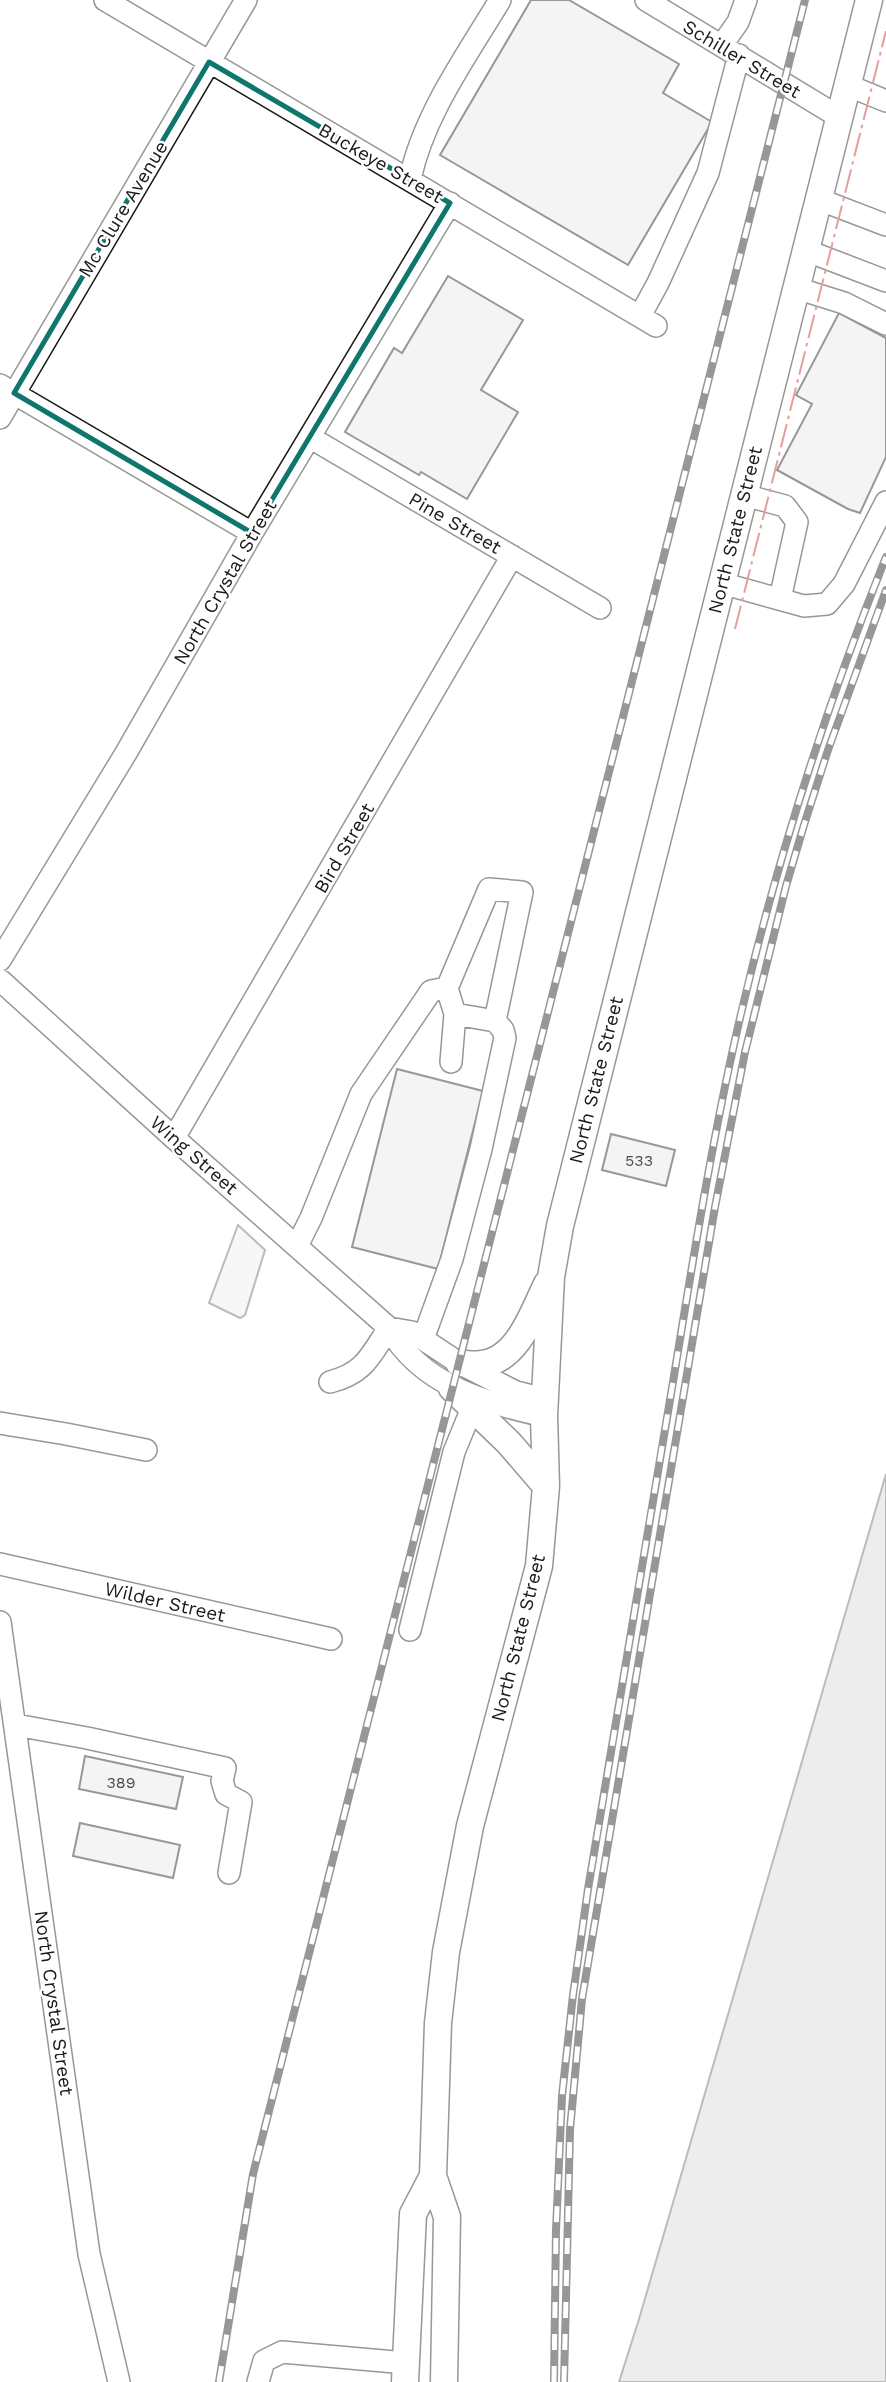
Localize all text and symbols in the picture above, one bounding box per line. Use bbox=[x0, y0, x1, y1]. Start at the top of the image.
street label: Schiller Street bbox=[679, 15, 805, 103]
street label: Buckeye Street bbox=[315, 118, 447, 208]
street label: Mc Clure Avenue bbox=[73, 137, 173, 281]
street label: North State Street bbox=[703, 444, 767, 616]
street label: Pine Street bbox=[405, 487, 505, 559]
street label: North Crystal Street bbox=[168, 495, 282, 668]
street label: Bird Street bbox=[309, 799, 379, 897]
street label: North State Street bbox=[564, 994, 628, 1166]
street label: Wing Street bbox=[145, 1111, 243, 1199]
house number: 533 bbox=[625, 1151, 653, 1170]
street label: North State Street bbox=[486, 1552, 550, 1724]
street label: Wilder Street bbox=[102, 1577, 228, 1627]
house number: 389 bbox=[106, 1773, 136, 1792]
street label: North Crystal Street bbox=[30, 1909, 78, 2097]

